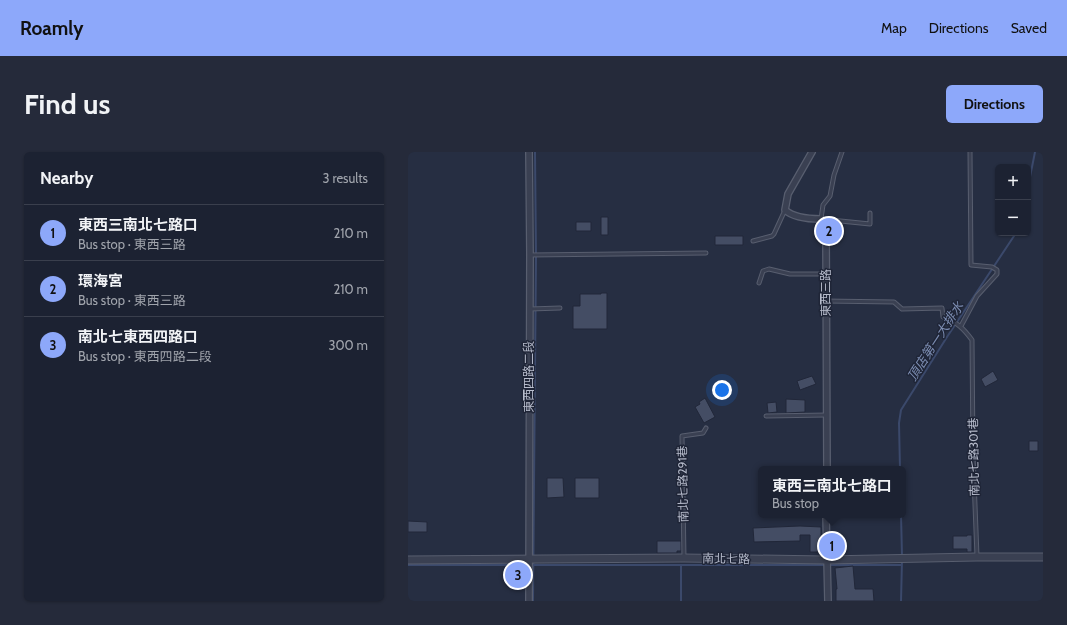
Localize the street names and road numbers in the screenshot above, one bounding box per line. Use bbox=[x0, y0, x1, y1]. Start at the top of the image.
street label: 東西三路 bbox=[818, 269, 833, 317]
street label: 東西四路二段 bbox=[521, 341, 536, 413]
street label: 南北七路301巷 bbox=[965, 417, 982, 497]
street label: 南北七路291巷 bbox=[674, 445, 691, 523]
street label: 南北七路 bbox=[702, 551, 750, 566]

